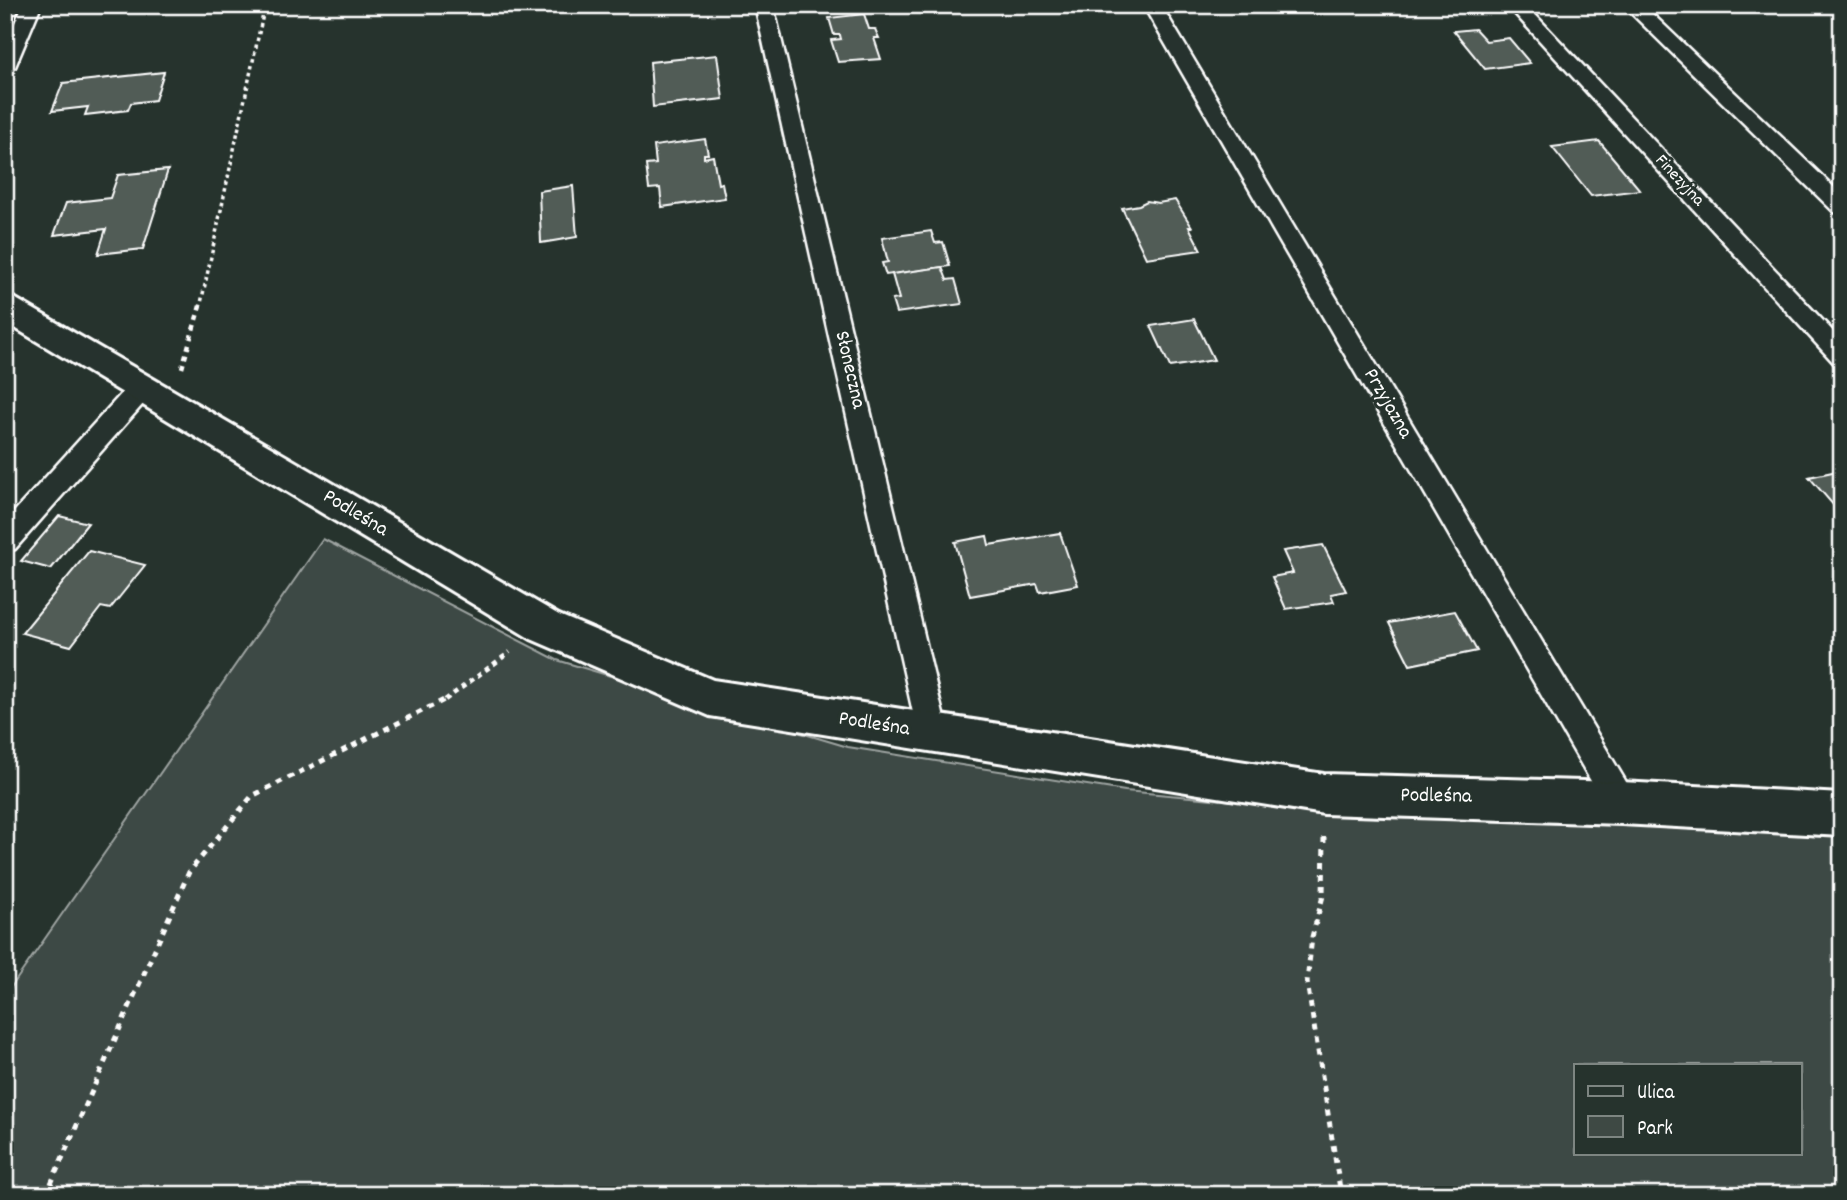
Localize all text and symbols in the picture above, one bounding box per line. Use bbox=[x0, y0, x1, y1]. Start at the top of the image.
street label: Finezyjna bbox=[1648, 149, 1710, 213]
street label: Słoneczna bbox=[826, 328, 873, 413]
street label: Przyjazna bbox=[1355, 363, 1420, 446]
street label: Podleśna bbox=[317, 483, 394, 546]
street label: Podleśna bbox=[836, 705, 913, 746]
street label: Podleśna bbox=[1400, 781, 1473, 813]
legend bbox=[1574, 1064, 1801, 1154]
text: Ulica bbox=[1637, 1079, 1675, 1109]
text: Park bbox=[1637, 1115, 1673, 1145]

